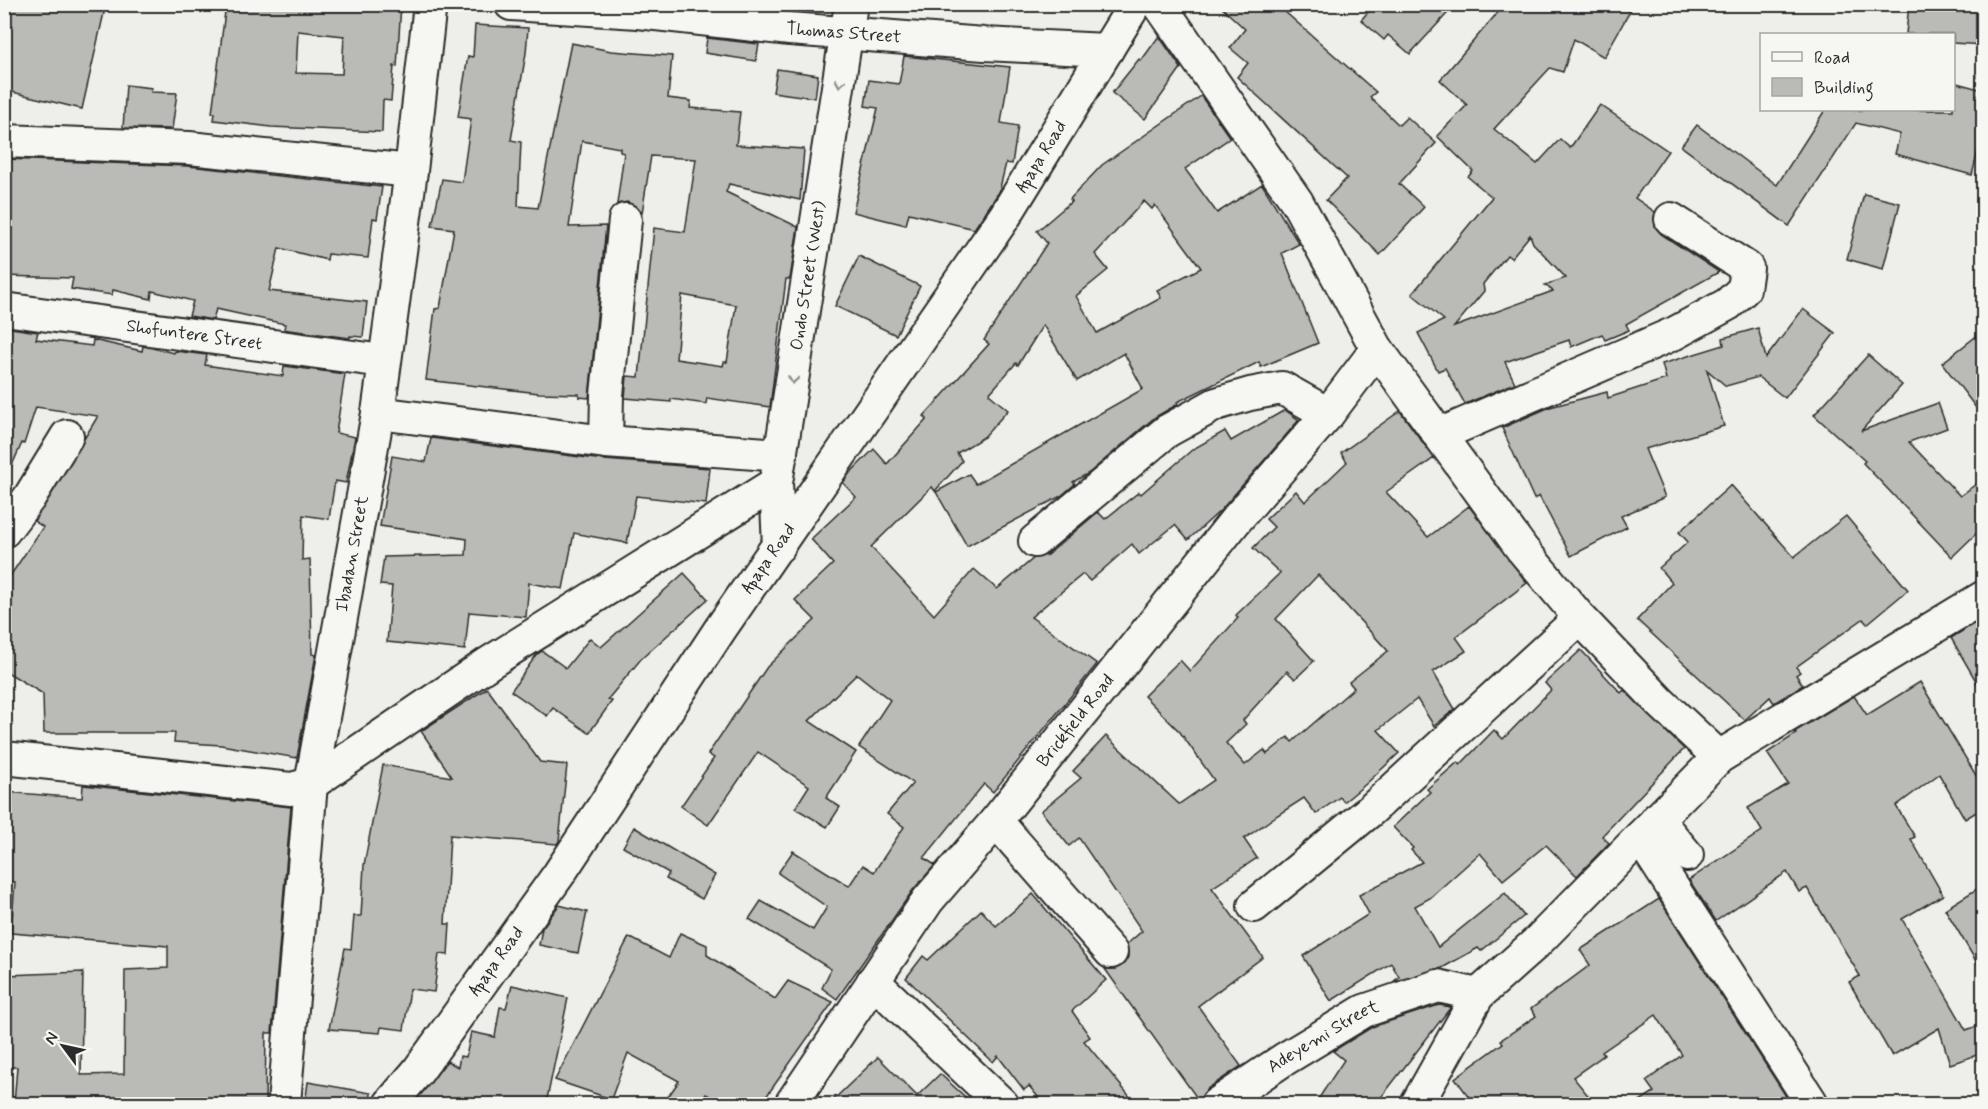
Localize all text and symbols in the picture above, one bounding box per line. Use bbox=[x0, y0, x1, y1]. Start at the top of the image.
street label: Thomas Street bbox=[785, 17, 902, 50]
legend bbox=[1760, 33, 1955, 111]
text: Road bbox=[1814, 46, 1850, 70]
text: Building bbox=[1814, 76, 1874, 102]
one-way arrow bbox=[834, 79, 846, 88]
street label: Apapa Road bbox=[1010, 116, 1073, 198]
street label: Ondo Street (West) bbox=[785, 199, 832, 352]
street label: Shofuntere Street bbox=[125, 314, 264, 356]
one-way arrow bbox=[787, 374, 800, 384]
street label: Ibadan Street bbox=[330, 494, 375, 614]
street label: Apapa Road bbox=[736, 519, 801, 599]
street label: Brickfield Road bbox=[1031, 669, 1120, 772]
street label: Apapa Road bbox=[463, 922, 530, 1002]
street label: Adeyemi Street bbox=[1263, 995, 1382, 1079]
north arrow bbox=[33, 1016, 93, 1076]
text: N bbox=[40, 1028, 63, 1049]

